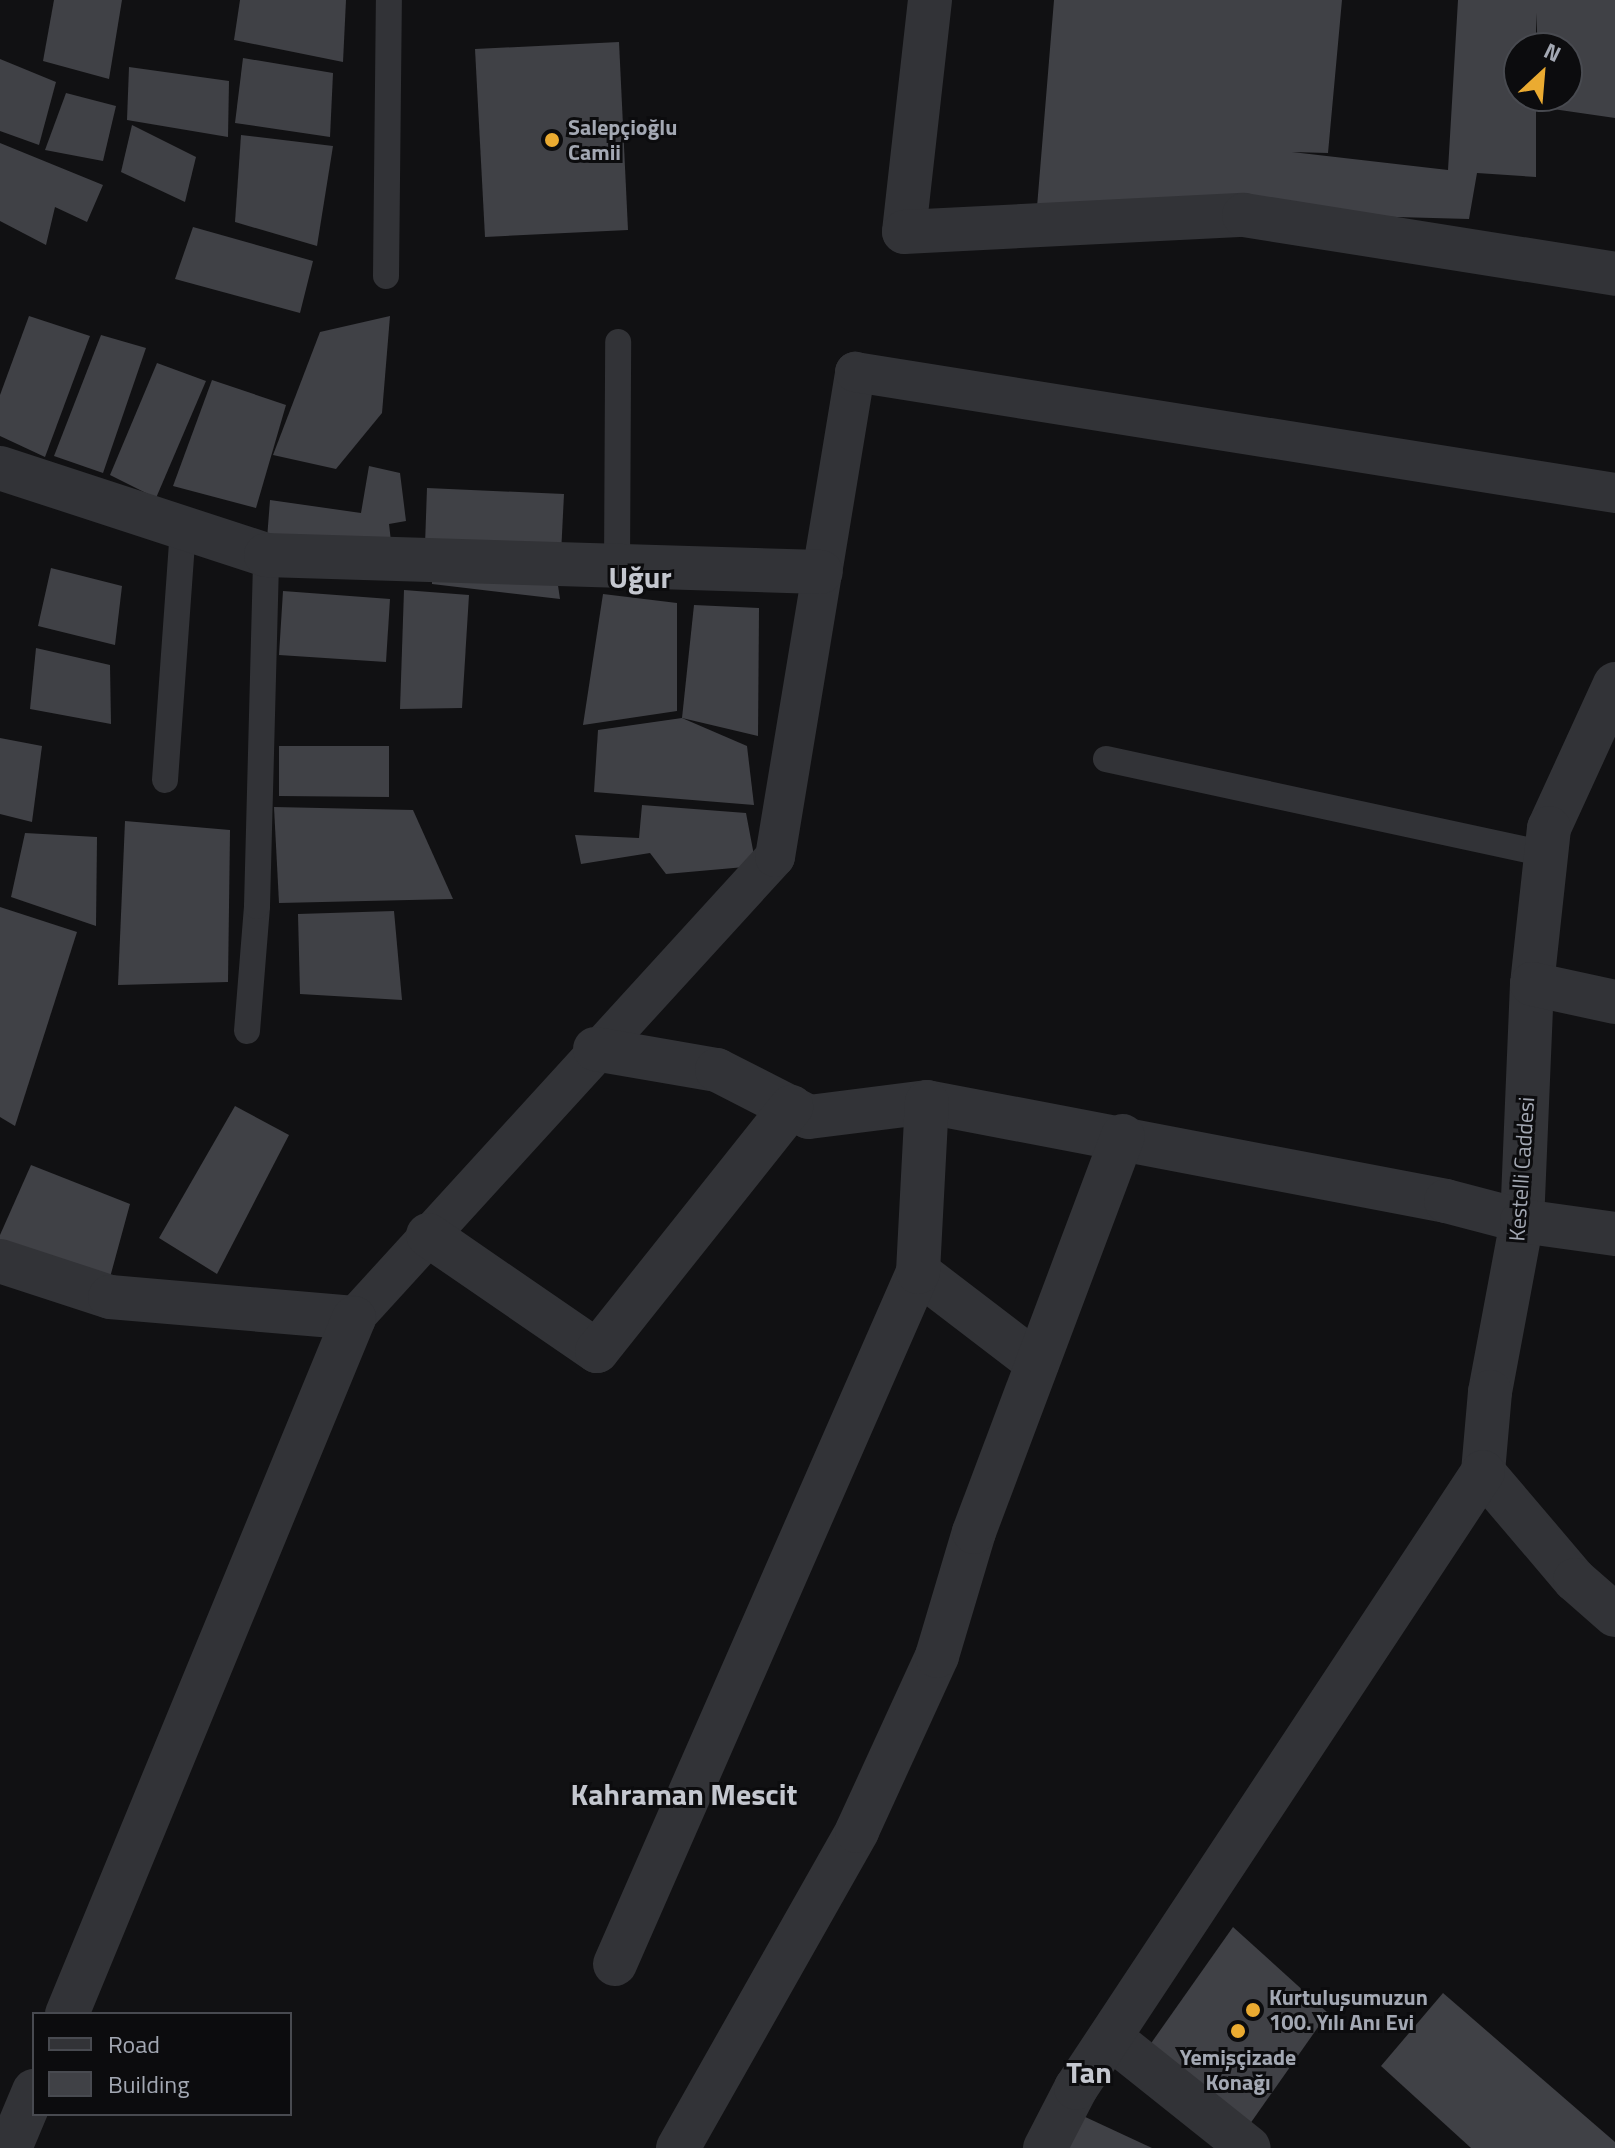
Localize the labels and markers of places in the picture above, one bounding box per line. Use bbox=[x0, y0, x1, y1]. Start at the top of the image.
place label: Salepçioğlu Camii bbox=[568, 114, 677, 166]
marker: Salepçioğlu Camii bbox=[543, 131, 561, 149]
place label: Kurtuluşumuzun 100. Yılı Anı Evi bbox=[1269, 1984, 1428, 2036]
marker: Kurtuluşumuzun 100. Yılı Anı Evi bbox=[1244, 2001, 1262, 2019]
marker: Yemişçizade Konağı bbox=[1229, 2022, 1247, 2040]
place label: Yemişçizade Konağı bbox=[1180, 2044, 1296, 2096]

